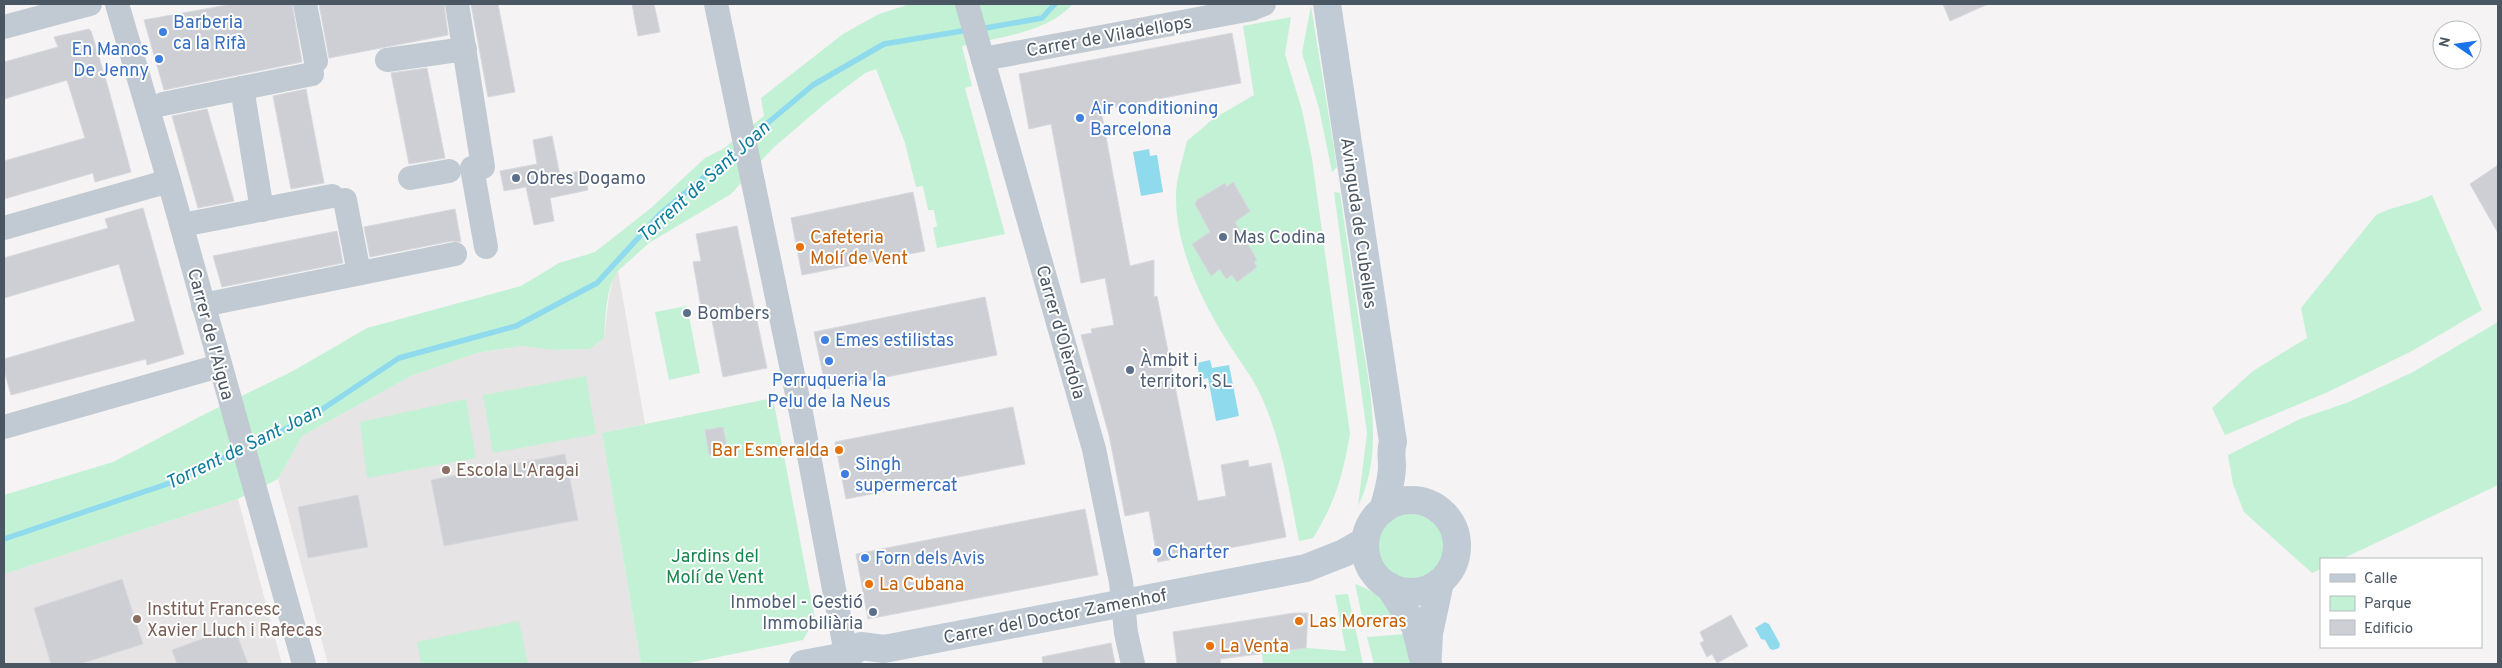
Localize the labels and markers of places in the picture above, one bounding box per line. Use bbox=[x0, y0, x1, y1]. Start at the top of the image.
place label: Barberia ca la Rifà bbox=[173, 12, 246, 56]
marker: Barberia ca la Rifà bbox=[157, 26, 169, 38]
place label: En Manos De Jenny bbox=[72, 39, 149, 83]
marker: En Manos De Jenny bbox=[153, 53, 165, 65]
place label: Air conditioning Barcelona bbox=[1090, 98, 1218, 142]
marker: Air conditioning Barcelona bbox=[1074, 112, 1086, 124]
place label: Obres Dogamo bbox=[526, 168, 646, 191]
marker: Obres Dogamo bbox=[510, 172, 522, 184]
place label: Cafeteria Molí de Vent bbox=[810, 227, 908, 271]
place label: Mas Codina bbox=[1233, 227, 1326, 250]
marker: Mas Codina bbox=[1217, 231, 1229, 243]
marker: Cafeteria Molí de Vent bbox=[794, 241, 806, 253]
place label: Bombers bbox=[697, 303, 770, 326]
marker: Bombers bbox=[681, 307, 693, 319]
place label: Emes estilistas bbox=[835, 330, 954, 353]
marker: Emes estilistas bbox=[819, 334, 831, 346]
place label: Àmbit i territori, SL bbox=[1140, 348, 1232, 394]
marker: Perruqueria la Pelu de la Neus bbox=[823, 355, 835, 367]
marker: Àmbit i territori, SL bbox=[1124, 364, 1136, 376]
place label: Perruqueria la Pelu de la Neus bbox=[767, 370, 891, 414]
place label: Bar Esmeralda bbox=[711, 440, 829, 463]
marker: Bar Esmeralda bbox=[833, 444, 845, 456]
place label: Singh supermercat bbox=[855, 454, 958, 498]
place label: Escola L'Aragai bbox=[456, 460, 579, 483]
marker: Escola L'Aragai bbox=[440, 464, 452, 476]
marker: Singh supermercat bbox=[839, 468, 851, 480]
place label: Charter bbox=[1167, 542, 1229, 565]
marker: Charter bbox=[1151, 546, 1163, 558]
place label: Forn dels Avis bbox=[875, 548, 985, 571]
marker: Forn dels Avis bbox=[859, 552, 871, 564]
place label: La Cubana bbox=[879, 574, 964, 597]
marker: La Cubana bbox=[863, 578, 875, 590]
place label: Inmobel - Gestió Immobiliària bbox=[730, 592, 863, 636]
place label: Institut Francesc Xavier Lluch i Rafecas bbox=[147, 599, 323, 643]
marker: Inmobel - Gestió Immobiliària bbox=[867, 606, 879, 618]
place label: Las Moreras bbox=[1309, 611, 1407, 634]
marker: Institut Francesc Xavier Lluch i Rafecas bbox=[131, 613, 143, 625]
marker: Las Moreras bbox=[1293, 615, 1305, 627]
place label: La Venta bbox=[1220, 636, 1289, 659]
marker: La Venta bbox=[1204, 640, 1216, 652]

